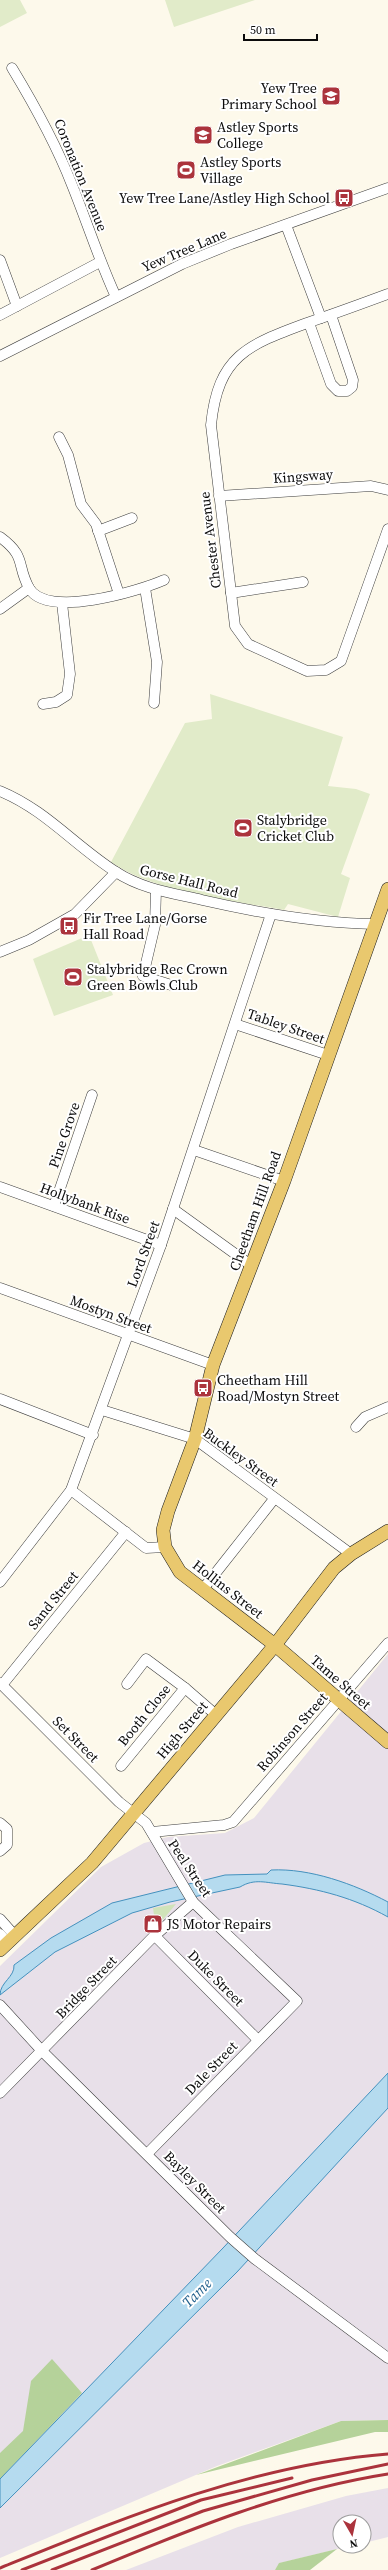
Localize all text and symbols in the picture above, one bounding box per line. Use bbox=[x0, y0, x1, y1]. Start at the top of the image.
scale bar bbox=[244, 16, 317, 42]
text: 50 m bbox=[250, 22, 276, 38]
place label: Yew Tree Primary School bbox=[221, 78, 317, 114]
school or university icon: Yew Tree Primary School bbox=[320, 85, 342, 107]
street label: Coronation Avenue bbox=[49, 116, 113, 234]
place label: Astley Sports College bbox=[217, 117, 298, 153]
school or university icon: Astley Sports College bbox=[192, 124, 214, 146]
place label: Astley Sports Village bbox=[200, 152, 281, 188]
sports icon: Astley Sports Village bbox=[175, 159, 197, 181]
bus stop icon: Yew Tree Lane/Astley High School bbox=[333, 187, 355, 209]
place label: Yew Tree Lane/Astley High School bbox=[119, 188, 330, 208]
street label: Yew Tree Lane bbox=[138, 223, 230, 277]
street label: Kingsway bbox=[272, 464, 334, 488]
street label: Chester Avenue bbox=[194, 490, 226, 590]
place label: Stalybridge Cricket Club bbox=[257, 810, 334, 846]
sports icon: Stalybridge Cricket Club bbox=[232, 817, 254, 839]
street label: Gorse Hall Road bbox=[138, 859, 240, 903]
place label: Fir Tree Lane/Gorse Hall Road bbox=[83, 908, 207, 944]
bus stop icon: Fir Tree Lane/Gorse Hall Road bbox=[58, 915, 80, 937]
place label: Stalybridge Rec Crown Green Bowls Club bbox=[87, 959, 228, 995]
sports icon: Stalybridge Rec Crown Green Bowls Club bbox=[62, 966, 84, 988]
street label: Tabley Street bbox=[245, 1003, 328, 1049]
street label: Pine Grove bbox=[43, 1099, 85, 1171]
street label: Cheetham Hill Road bbox=[224, 1148, 286, 1274]
street label: Hollybank Rise bbox=[37, 1177, 133, 1229]
street label: Lord Street bbox=[122, 1218, 164, 1290]
street label: Mostyn Street bbox=[67, 1290, 155, 1338]
place label: Cheetham Hill Road/Mostyn Street bbox=[217, 1370, 340, 1406]
bus stop icon: Cheetham Hill Road/Mostyn Street bbox=[192, 1377, 214, 1399]
street label: Buckley Street bbox=[199, 1423, 283, 1491]
street label: Hollins Street bbox=[188, 1555, 268, 1623]
street label: Sand Street bbox=[23, 1566, 83, 1634]
street label: Tame Street bbox=[306, 1650, 376, 1714]
street label: Booth Close bbox=[113, 1680, 175, 1750]
street label: Robinson Street bbox=[252, 1688, 332, 1776]
street label: High Street bbox=[152, 1696, 213, 1763]
street label: Set Street bbox=[48, 1711, 104, 1767]
street label: Peel Street bbox=[163, 1835, 217, 1901]
shop icon: JS Motor Repairs bbox=[142, 1913, 164, 1935]
place label: JS Motor Repairs bbox=[166, 1914, 271, 1934]
street label: Duke Street bbox=[183, 1945, 249, 2011]
street label: Bridge Street bbox=[51, 1951, 121, 2023]
street label: Dale Street bbox=[180, 2036, 242, 2099]
street label: Bayley Street bbox=[159, 2146, 231, 2218]
water label: Tame bbox=[177, 2273, 216, 2312]
north arrow bbox=[332, 2514, 372, 2554]
text: N bbox=[348, 2535, 359, 2551]

